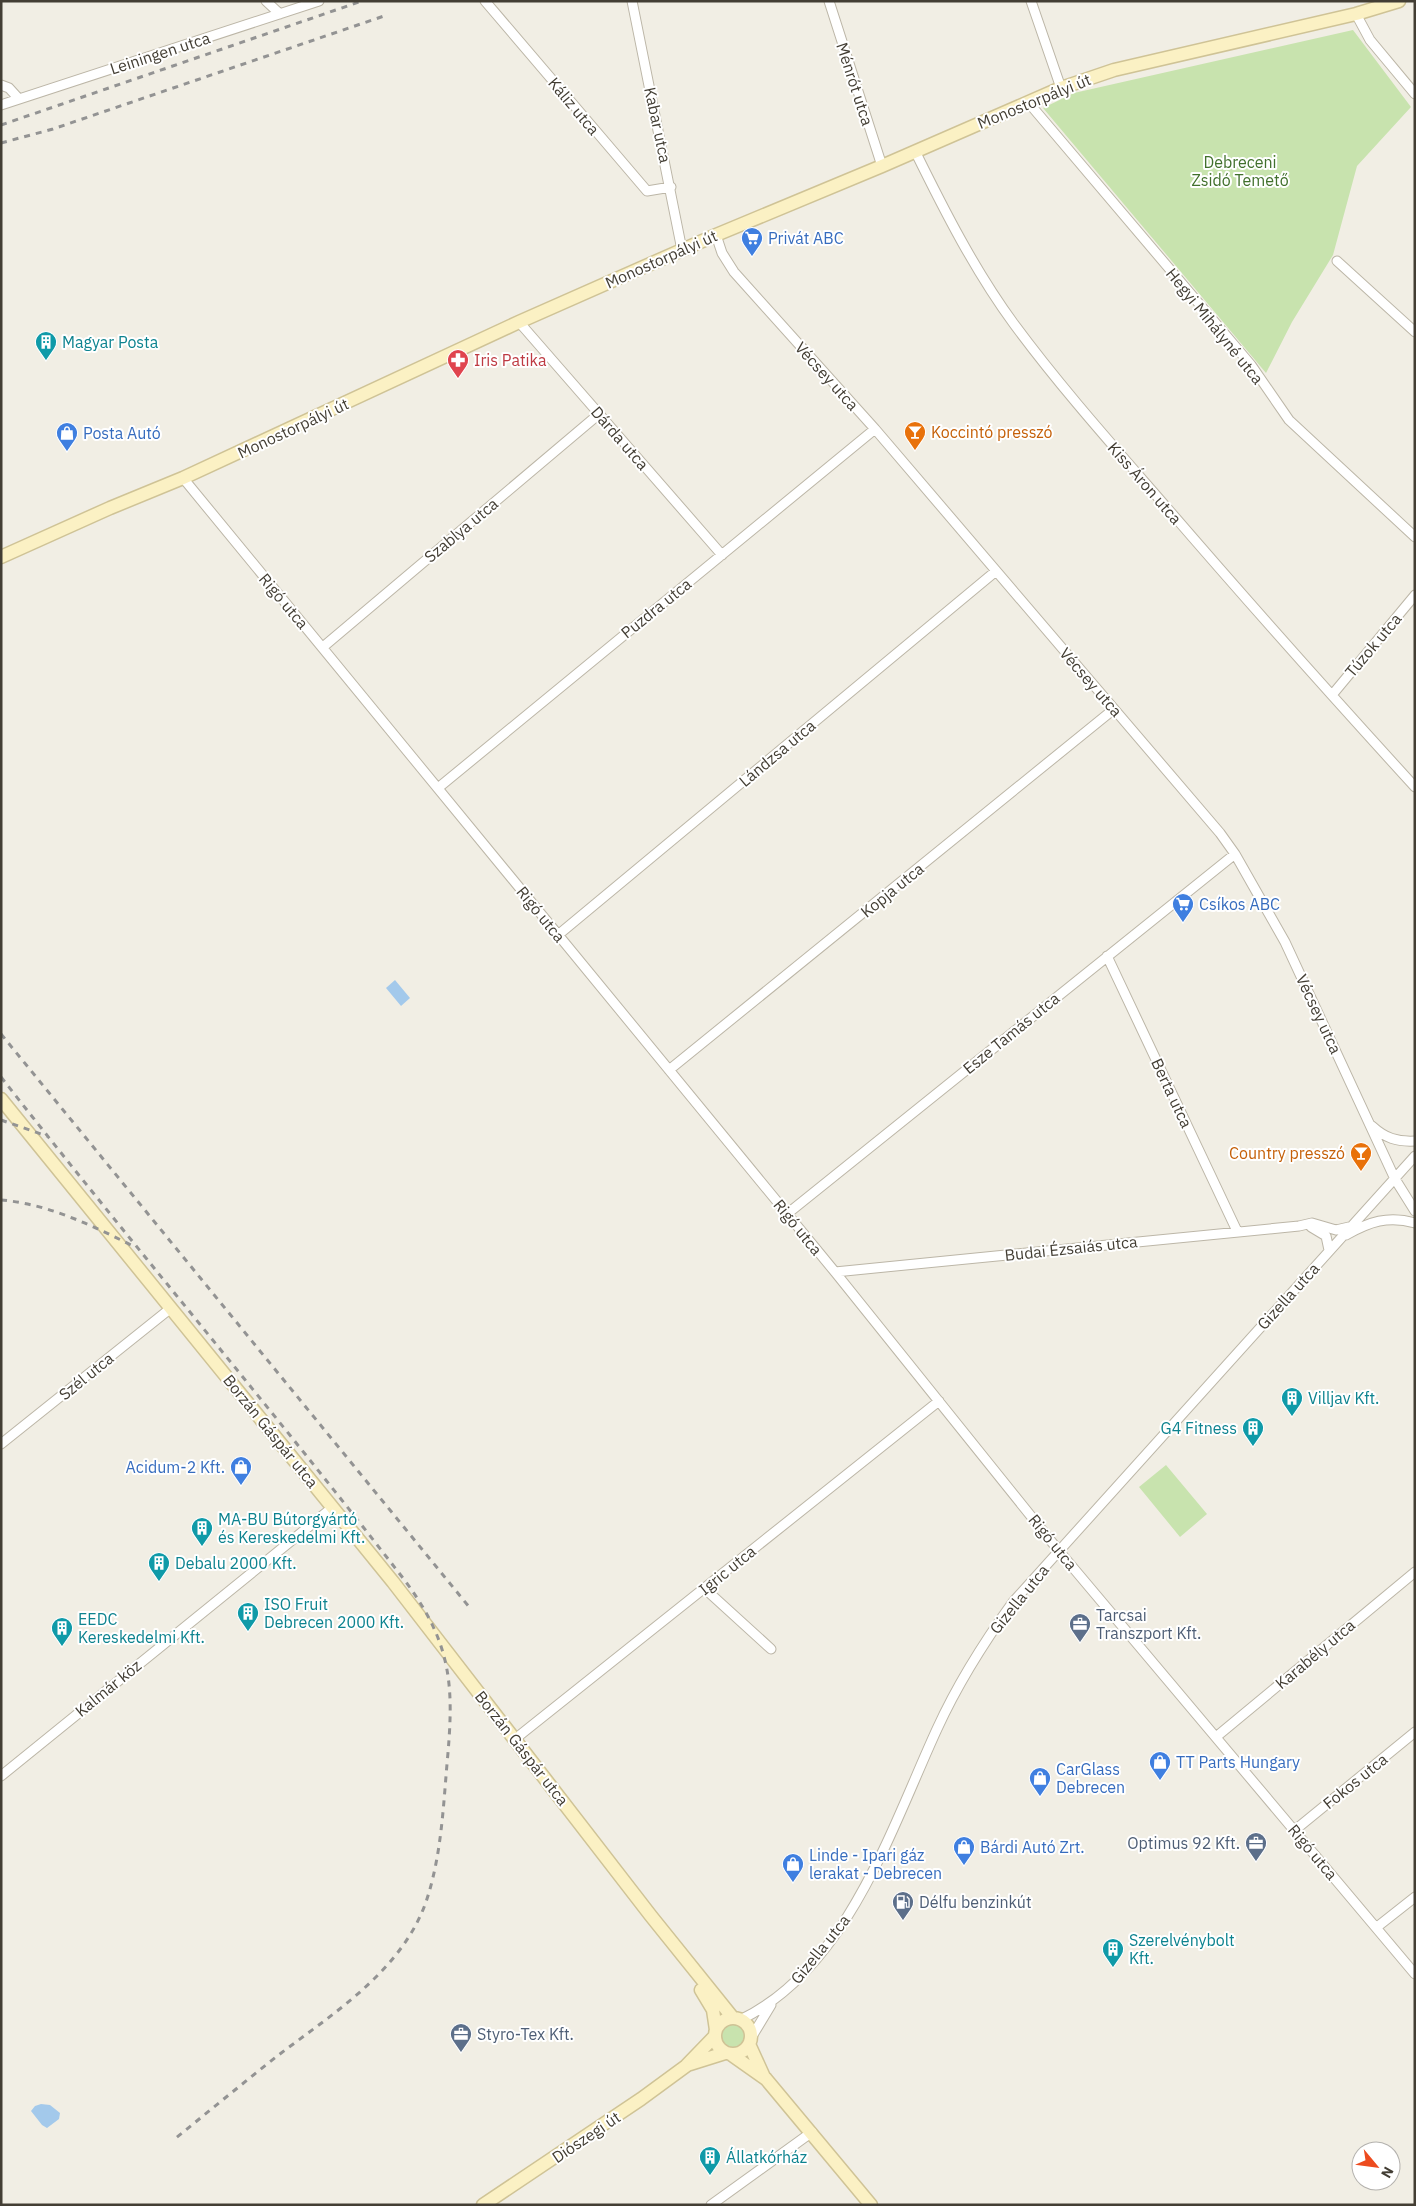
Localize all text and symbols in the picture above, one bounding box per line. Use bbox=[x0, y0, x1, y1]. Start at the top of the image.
street label: Leiningen utca bbox=[107, 27, 213, 79]
street label: Ménrót utca bbox=[832, 40, 878, 129]
street label: Monostorpályi út bbox=[974, 69, 1094, 133]
street label: Káliz utca bbox=[544, 73, 604, 139]
street label: Kabar utca bbox=[640, 85, 676, 165]
park label: Debreceni Zsidó Temető bbox=[1191, 152, 1289, 190]
street label: Monostorpályi út bbox=[602, 225, 720, 293]
supermarket icon: Privát ABC bbox=[740, 226, 764, 257]
place label: Privát ABC bbox=[768, 228, 844, 248]
street label: Hegyi Mihályné utca bbox=[1162, 264, 1268, 389]
building icon: Magyar Posta bbox=[34, 330, 58, 361]
place label: Magyar Posta bbox=[62, 332, 159, 352]
street label: Vécsey utca bbox=[791, 338, 863, 415]
pharmacy icon: Iris Patika bbox=[446, 348, 470, 379]
place label: Iris Patika bbox=[474, 350, 547, 370]
street label: Monostorpályi út bbox=[234, 393, 352, 463]
street label: Dárda utca bbox=[587, 402, 653, 474]
bar icon: Koccintó presszó bbox=[903, 420, 927, 451]
shop icon: Posta Autó bbox=[55, 421, 79, 452]
place label: Koccintó presszó bbox=[931, 422, 1053, 442]
place label: Posta Autó bbox=[83, 423, 161, 443]
street label: Kiss Áron utca bbox=[1104, 437, 1187, 529]
street label: Szablya utca bbox=[420, 493, 502, 567]
street label: Rigó utca bbox=[255, 569, 313, 633]
street label: Puzdra utca bbox=[617, 573, 696, 642]
street label: Túzok utca bbox=[1341, 609, 1406, 681]
street label: Vécsey utca bbox=[1055, 643, 1127, 721]
street label: Lándzsa utca bbox=[735, 715, 820, 791]
street label: Kopja utca bbox=[856, 858, 928, 922]
street label: Rigó utca bbox=[512, 882, 570, 947]
supermarket icon: Csíkos ABC bbox=[1171, 892, 1195, 923]
place label: Csíkos ABC bbox=[1199, 894, 1280, 914]
street label: Vécsey utca bbox=[1292, 971, 1346, 1057]
street label: Esze Tamás utca bbox=[959, 988, 1064, 1078]
street label: Berta utca bbox=[1147, 1055, 1197, 1131]
bar icon: Country presszó bbox=[1349, 1141, 1373, 1172]
place label: Country presszó bbox=[1229, 1143, 1345, 1163]
street label: Rigó utca bbox=[769, 1195, 827, 1260]
street label: Budai Ézsaiás utca bbox=[1003, 1230, 1139, 1265]
street label: Gizella utca bbox=[1253, 1258, 1324, 1334]
street label: Szél utca bbox=[55, 1348, 118, 1404]
street label: Borzán Gáspár utca bbox=[219, 1370, 323, 1492]
building icon: Villjav Kft. bbox=[1280, 1386, 1304, 1417]
place label: Villjav Kft. bbox=[1308, 1388, 1379, 1408]
building icon: G4 Fitness bbox=[1241, 1416, 1265, 1447]
place label: G4 Fitness bbox=[1161, 1418, 1237, 1438]
shop icon: Acidum-2 Kft. bbox=[229, 1455, 253, 1486]
place label: Acidum-2 Kft. bbox=[126, 1457, 225, 1477]
place label: MA-BU Bútorgyártó és Kereskedelmi Kft. bbox=[218, 1509, 365, 1547]
street label: Rigó utca bbox=[1024, 1510, 1082, 1575]
building icon: MA-BU Bútorgyártó és Kereskedelmi Kft. bbox=[190, 1516, 214, 1547]
street label: Igric utca bbox=[694, 1541, 760, 1599]
building icon: Debalu 2000 Kft. bbox=[147, 1551, 171, 1582]
place label: Debalu 2000 Kft. bbox=[175, 1553, 297, 1573]
street label: Gizella utca bbox=[985, 1560, 1053, 1638]
place label: ISO Fruit Debrecen 2000 Kft. bbox=[264, 1594, 404, 1632]
building icon: ISO Fruit Debrecen 2000 Kft. bbox=[236, 1601, 260, 1632]
place label: Tarcsai Transzport Kft. bbox=[1096, 1605, 1201, 1643]
place label: EEDC Kereskedelmi Kft. bbox=[78, 1609, 205, 1647]
office icon: Tarcsai Transzport Kft. bbox=[1068, 1612, 1092, 1643]
street label: Karabély utca bbox=[1271, 1615, 1359, 1693]
building icon: EEDC Kereskedelmi Kft. bbox=[50, 1616, 74, 1647]
street label: Kalmár köz bbox=[71, 1655, 145, 1721]
street label: Borzán Gáspár utca bbox=[471, 1687, 573, 1810]
street label: Fokos utca bbox=[1319, 1749, 1392, 1813]
shop icon: TT Parts Hungary bbox=[1148, 1750, 1172, 1781]
place label: TT Parts Hungary bbox=[1176, 1752, 1300, 1772]
place label: CarGlass Debrecen bbox=[1056, 1759, 1125, 1797]
shop icon: CarGlass Debrecen bbox=[1028, 1766, 1052, 1797]
street label: Rigó utca bbox=[1284, 1820, 1342, 1884]
office icon: Optimus 92 Kft. bbox=[1244, 1831, 1268, 1862]
place label: Optimus 92 Kft. bbox=[1127, 1833, 1240, 1853]
shop icon: Bárdi Autó Zrt. bbox=[952, 1835, 976, 1866]
place label: Bárdi Autó Zrt. bbox=[980, 1837, 1085, 1857]
place label: Linde - Ipari gáz lerakat - Debrecen bbox=[809, 1845, 942, 1883]
shop icon: Linde - Ipari gáz lerakat - Debrecen bbox=[781, 1852, 805, 1883]
fuel station icon: Délfu benzinkút bbox=[891, 1890, 915, 1921]
place label: Délfu benzinkút bbox=[919, 1892, 1032, 1912]
street label: Gizella utca bbox=[786, 1910, 854, 1988]
place label: Szerelvénybolt Kft. bbox=[1129, 1930, 1235, 1968]
building icon: Szerelvénybolt Kft. bbox=[1101, 1937, 1125, 1968]
office icon: Styro-Tex Kft. bbox=[449, 2022, 473, 2053]
place label: Styro-Tex Kft. bbox=[477, 2024, 574, 2044]
street label: Diószegi út bbox=[548, 2107, 624, 2167]
north arrow bbox=[1351, 2141, 1401, 2191]
building icon: Állatkórház bbox=[698, 2145, 722, 2176]
place label: Állatkórház bbox=[726, 2146, 807, 2167]
text: N bbox=[1377, 2164, 1398, 2181]

